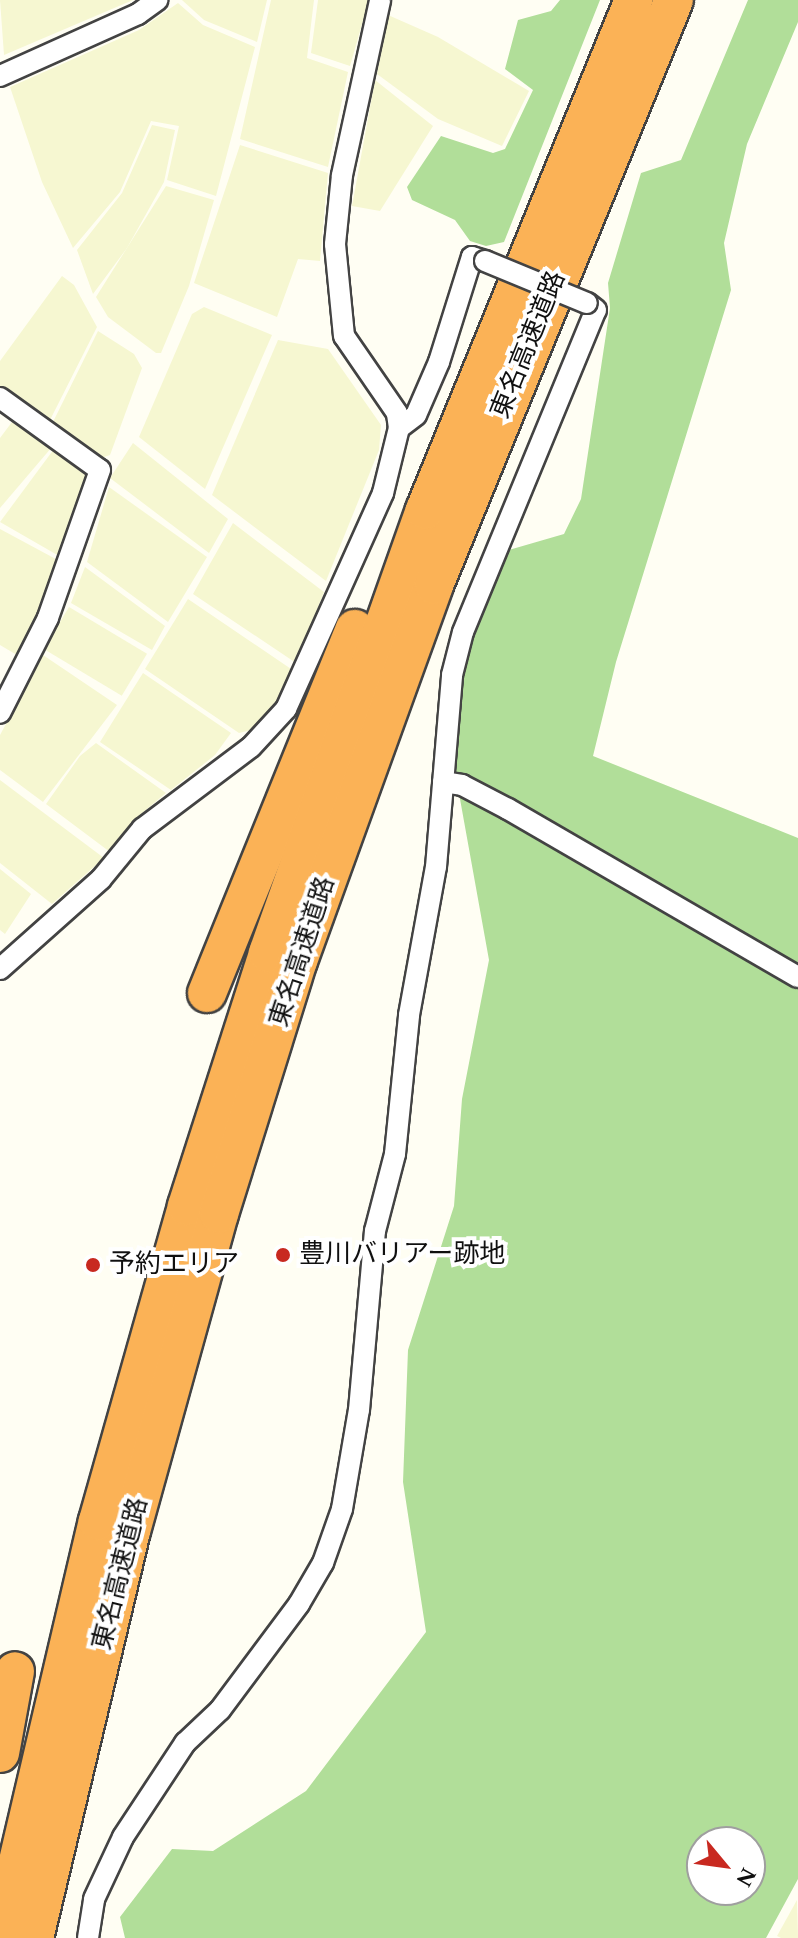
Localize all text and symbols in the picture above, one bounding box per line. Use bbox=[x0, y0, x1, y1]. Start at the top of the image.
street label: 東名高速道路 bbox=[485, 267, 573, 423]
street label: 東名高速道路 bbox=[264, 873, 342, 1031]
place label: 豊川バリアー跡地 bbox=[299, 1239, 505, 1271]
marker: 豊川バリアー跡地 bbox=[274, 1246, 292, 1264]
place label: 予約エリア bbox=[109, 1249, 239, 1281]
marker: 予約エリア bbox=[84, 1256, 102, 1274]
street label: 東名高速道路 bbox=[87, 1495, 155, 1653]
north arrow bbox=[686, 1826, 766, 1906]
text: N bbox=[727, 1861, 764, 1893]

